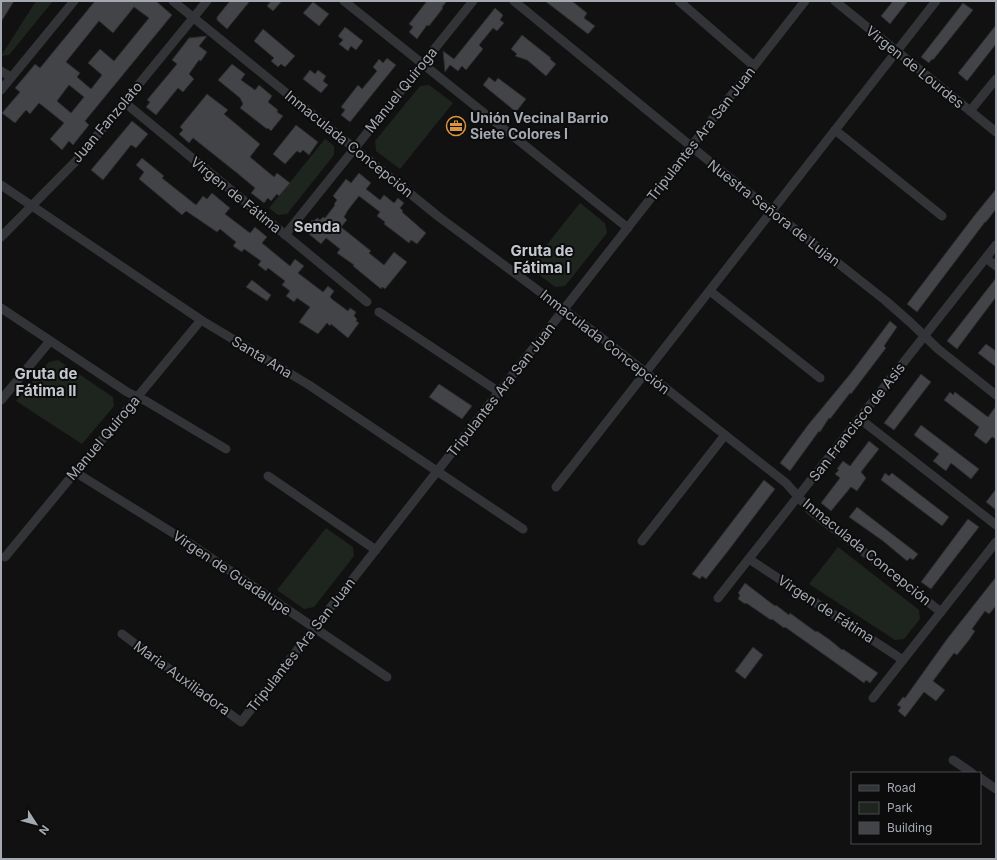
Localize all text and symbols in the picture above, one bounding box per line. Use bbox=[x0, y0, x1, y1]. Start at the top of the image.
street label: Virgen de Lourdes bbox=[863, 22, 968, 111]
street label: Manuel Quiroga bbox=[361, 44, 440, 136]
street label: Tripulantes Ara San Juan bbox=[643, 63, 758, 204]
street label: Juan Fanzolato bbox=[68, 78, 145, 166]
street label: Inmaculada Concepción bbox=[282, 87, 417, 200]
place label: Unión Vecinal Barrio Siete Colores I bbox=[470, 109, 609, 142]
office icon: Unión Vecinal Barrio Siete Colores I bbox=[445, 115, 467, 137]
street label: Virgen de Fátima bbox=[188, 153, 285, 236]
street label: Nuestra Señora de Lujan bbox=[705, 156, 844, 270]
district label: Senda bbox=[294, 217, 340, 236]
district label: Gruta de Fátima I bbox=[511, 241, 574, 277]
street label: Inmaculada Concepción bbox=[537, 286, 673, 397]
street label: Tripulantes Ara San Juan bbox=[443, 319, 558, 460]
street label: Santa Ana bbox=[229, 332, 296, 381]
street label: San Francisco de Asis bbox=[805, 359, 908, 484]
district label: Gruta de Fátima II bbox=[15, 364, 78, 400]
street label: Manuel Quiroga bbox=[62, 392, 143, 483]
street label: Inmaculada Concepción bbox=[800, 495, 935, 608]
street label: Virgen de Guadalupe bbox=[170, 527, 295, 619]
street label: Virgen de Fátima bbox=[775, 571, 878, 646]
street label: Tripulantes Ara San Juan bbox=[243, 574, 358, 715]
street label: Maria Auxiliadora bbox=[131, 637, 234, 718]
legend bbox=[851, 772, 981, 844]
text: Road bbox=[887, 780, 916, 795]
text: Park bbox=[887, 800, 913, 815]
north arrow bbox=[16, 804, 56, 844]
text: Building bbox=[887, 820, 932, 835]
text: N bbox=[36, 822, 52, 837]

